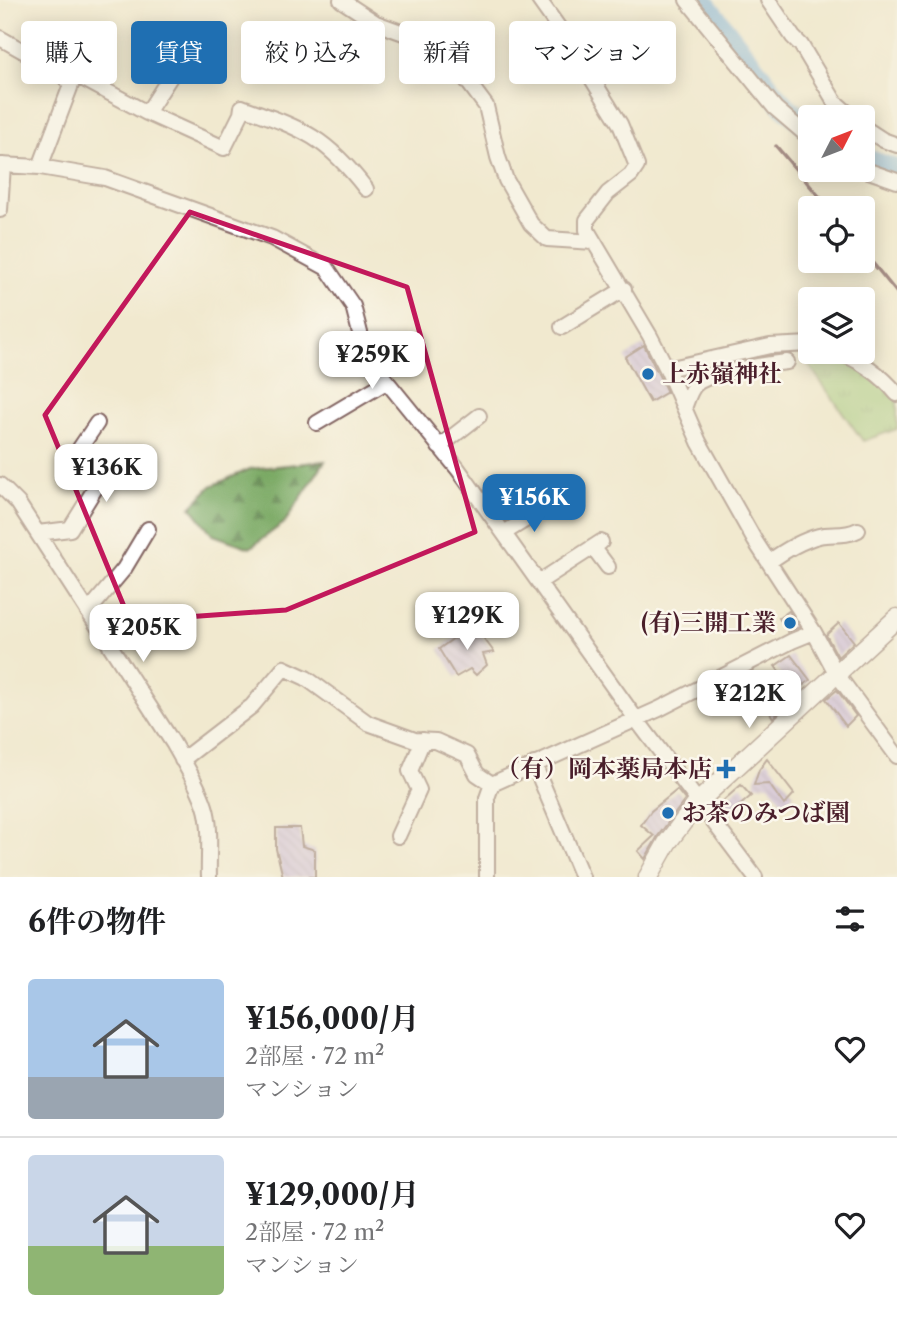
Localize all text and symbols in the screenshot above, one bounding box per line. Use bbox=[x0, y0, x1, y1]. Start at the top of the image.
chip: 購入 bbox=[21, 21, 117, 84]
chip: 賃貸 bbox=[131, 21, 227, 84]
chip: 絞り込み bbox=[241, 21, 385, 84]
chip: 新着 bbox=[399, 21, 495, 84]
chip: マンション bbox=[509, 21, 676, 84]
north arrow bbox=[798, 105, 875, 182]
map controls bbox=[798, 105, 875, 364]
button: locate bbox=[798, 196, 875, 273]
button: layers bbox=[798, 287, 875, 364]
pin: ¥259K bbox=[323, 332, 421, 391]
text: ¥259K bbox=[335, 340, 409, 368]
place label: 上赤嶺神社 bbox=[662, 359, 782, 388]
marker: 上赤嶺神社 bbox=[640, 366, 656, 382]
pin: ¥136K bbox=[57, 444, 155, 504]
text: ¥136K bbox=[70, 453, 142, 481]
pin: ¥156K bbox=[485, 475, 583, 534]
text: ¥156K bbox=[499, 483, 569, 511]
pin: ¥129K bbox=[418, 592, 516, 652]
text: ¥129K bbox=[431, 601, 503, 629]
pin: ¥205K bbox=[94, 604, 192, 664]
place label: (有)三開工業 bbox=[641, 608, 776, 637]
text: ¥205K bbox=[105, 613, 181, 641]
marker: (有)三開工業 bbox=[782, 615, 798, 631]
pin: ¥212K bbox=[700, 670, 798, 730]
text: ¥212K bbox=[713, 679, 785, 707]
place label: （有）岡本薬局本店 bbox=[496, 754, 712, 783]
marker: （有）岡本薬局本店 bbox=[718, 761, 734, 777]
place label: お茶のみつば園 bbox=[682, 798, 850, 827]
marker: お茶のみつば園 bbox=[660, 805, 676, 821]
icon: filters bbox=[831, 900, 869, 938]
text: 6件の物件 bbox=[28, 903, 166, 940]
text: ¥156,000/月 bbox=[245, 1000, 419, 1037]
icon: home bbox=[84, 1007, 168, 1091]
icon: heart bbox=[831, 1030, 869, 1068]
text: 2部屋 · 72 m² bbox=[245, 1042, 384, 1070]
text: マンション bbox=[245, 1075, 359, 1103]
text: ¥129,000/月 bbox=[245, 1176, 419, 1213]
icon: home bbox=[84, 1183, 168, 1267]
icon: heart bbox=[831, 1206, 869, 1244]
text: 2部屋 · 72 m² bbox=[245, 1218, 384, 1246]
text: マンション bbox=[245, 1251, 359, 1279]

